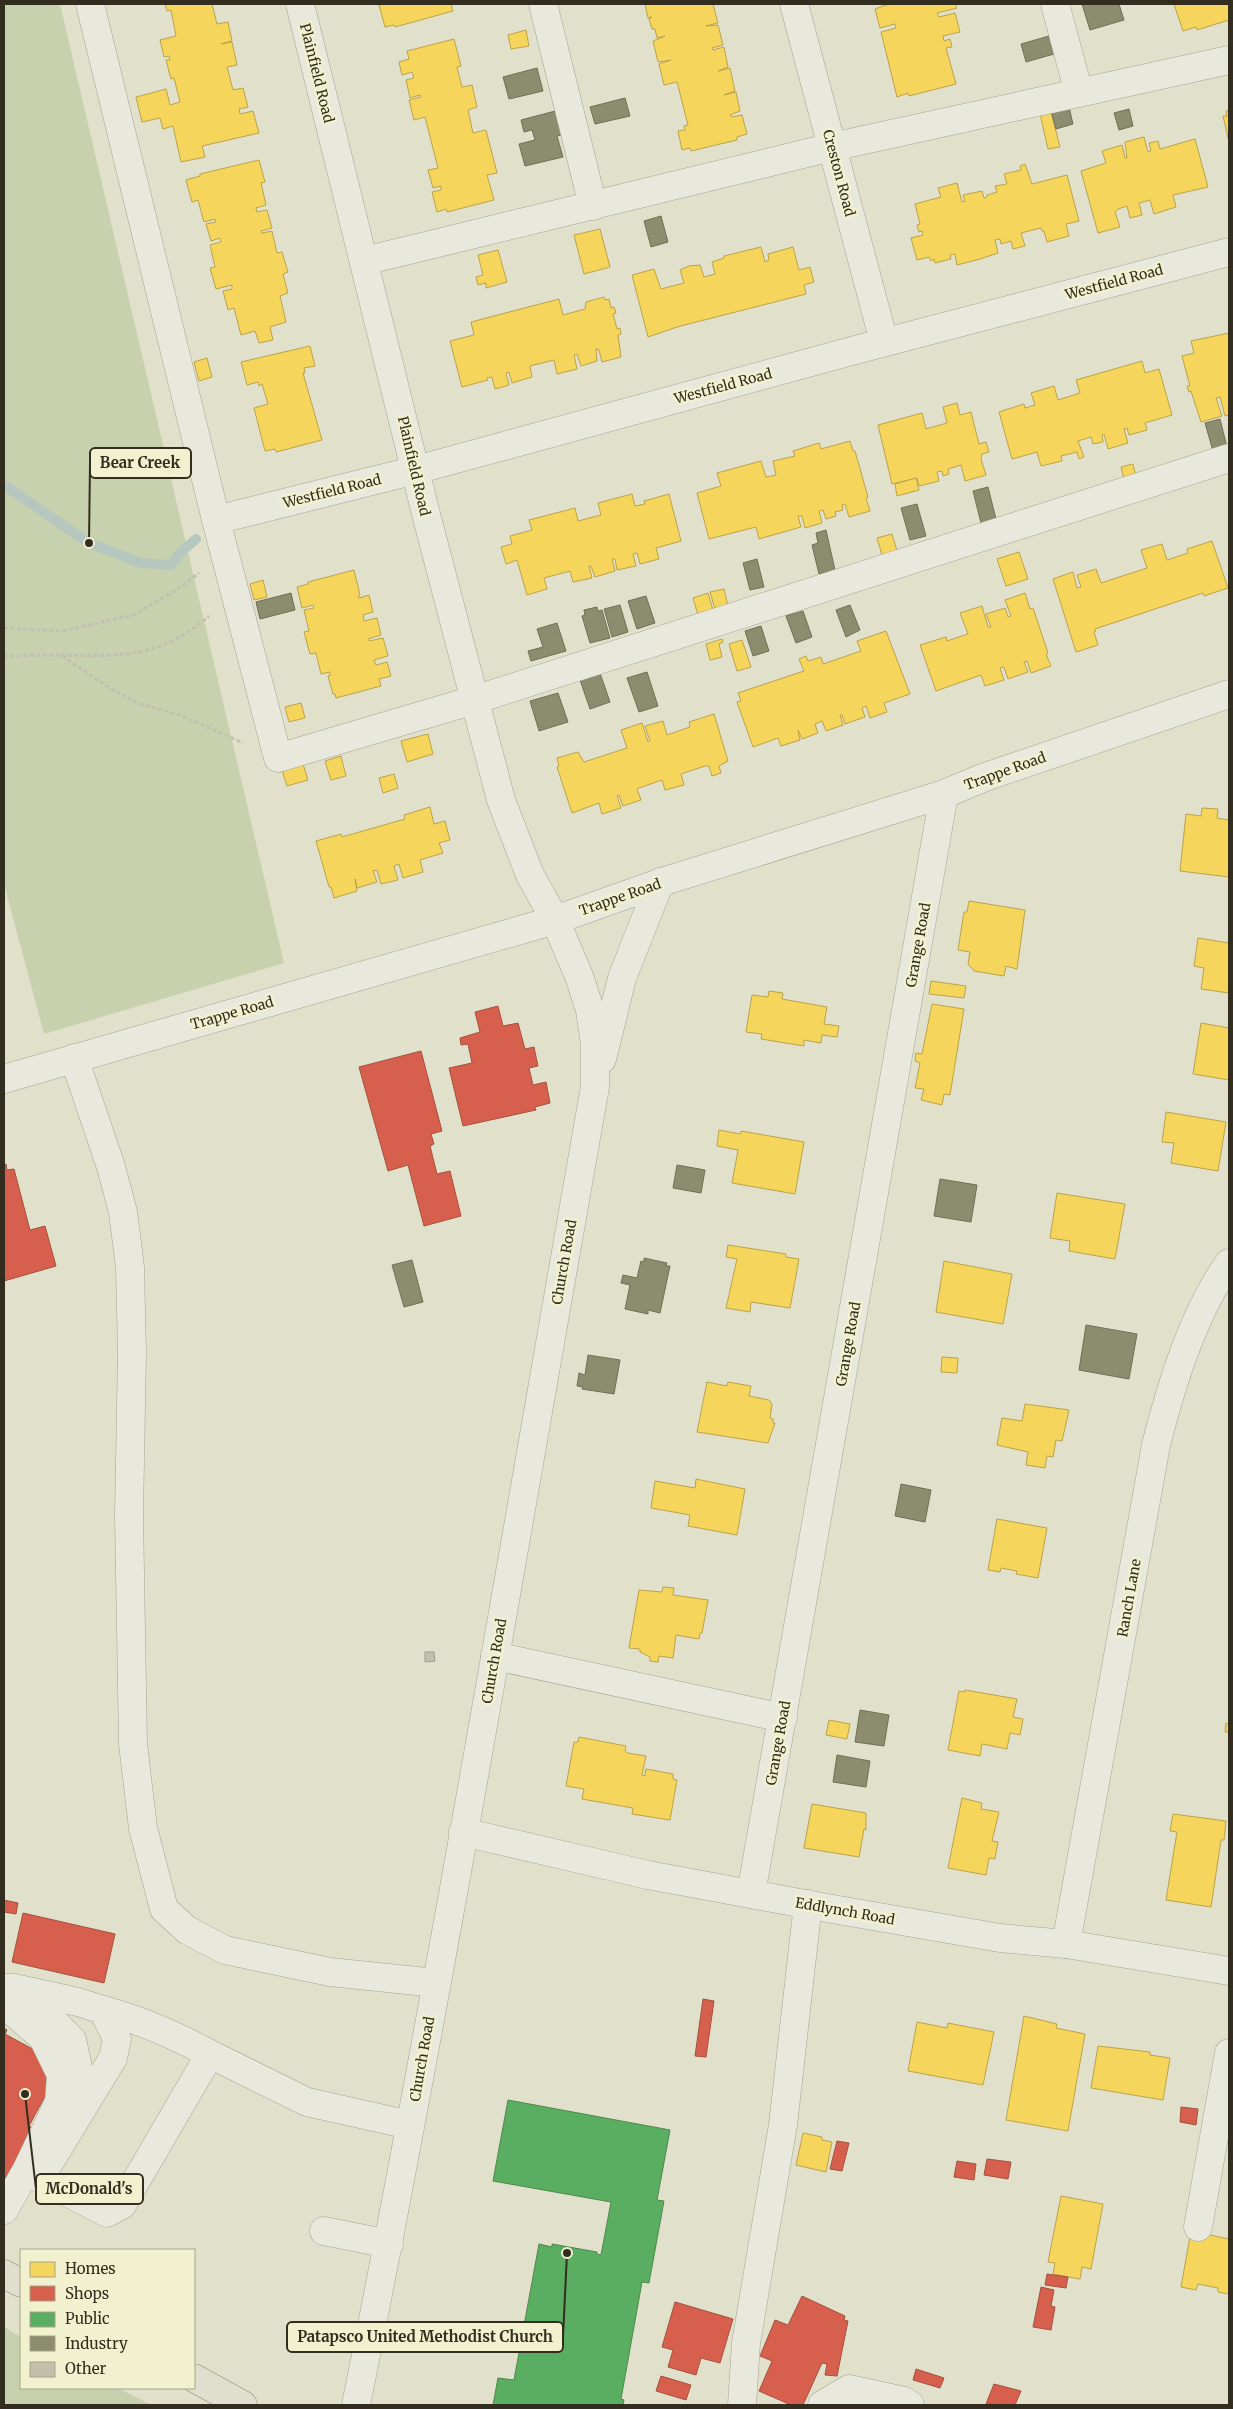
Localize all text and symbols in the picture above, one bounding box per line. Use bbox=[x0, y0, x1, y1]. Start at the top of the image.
street label: Plainfield Road bbox=[296, 21, 338, 125]
street label: Creston Road bbox=[819, 128, 859, 219]
street label: Westfield Road bbox=[1062, 260, 1165, 304]
street label: Westfield Road bbox=[671, 364, 774, 408]
street label: Plainfield Road bbox=[394, 414, 434, 518]
callout: Bear Creek bbox=[90, 448, 191, 478]
text: Bear Creek bbox=[100, 453, 180, 472]
street label: Westfield Road bbox=[280, 470, 384, 512]
street label: Trappe Road bbox=[962, 748, 1049, 794]
street label: Trappe Road bbox=[577, 874, 664, 919]
street label: Grange Road bbox=[902, 901, 934, 989]
street label: Trappe Road bbox=[188, 992, 276, 1033]
street label: Church Road bbox=[548, 1217, 580, 1306]
street label: Grange Road bbox=[832, 1300, 864, 1388]
street label: Ranch Lane bbox=[1113, 1557, 1145, 1639]
street label: Church Road bbox=[478, 1616, 510, 1705]
street label: Grange Road bbox=[762, 1699, 794, 1787]
street label: Eddlynch Road bbox=[794, 1893, 897, 1929]
street label: Church Road bbox=[406, 2014, 438, 2103]
callout: McDonald's bbox=[36, 2174, 143, 2204]
text: McDonald's bbox=[46, 2179, 133, 2198]
legend bbox=[20, 2249, 195, 2389]
text: Homes bbox=[65, 2259, 116, 2278]
text: Shops bbox=[65, 2284, 109, 2303]
text: Public bbox=[65, 2309, 110, 2328]
callout: Patapsco United Methodist Church bbox=[287, 2322, 563, 2352]
text: Patapsco United Methodist Church bbox=[297, 2327, 553, 2346]
text: Industry bbox=[65, 2334, 128, 2353]
text: Other bbox=[65, 2359, 107, 2378]

